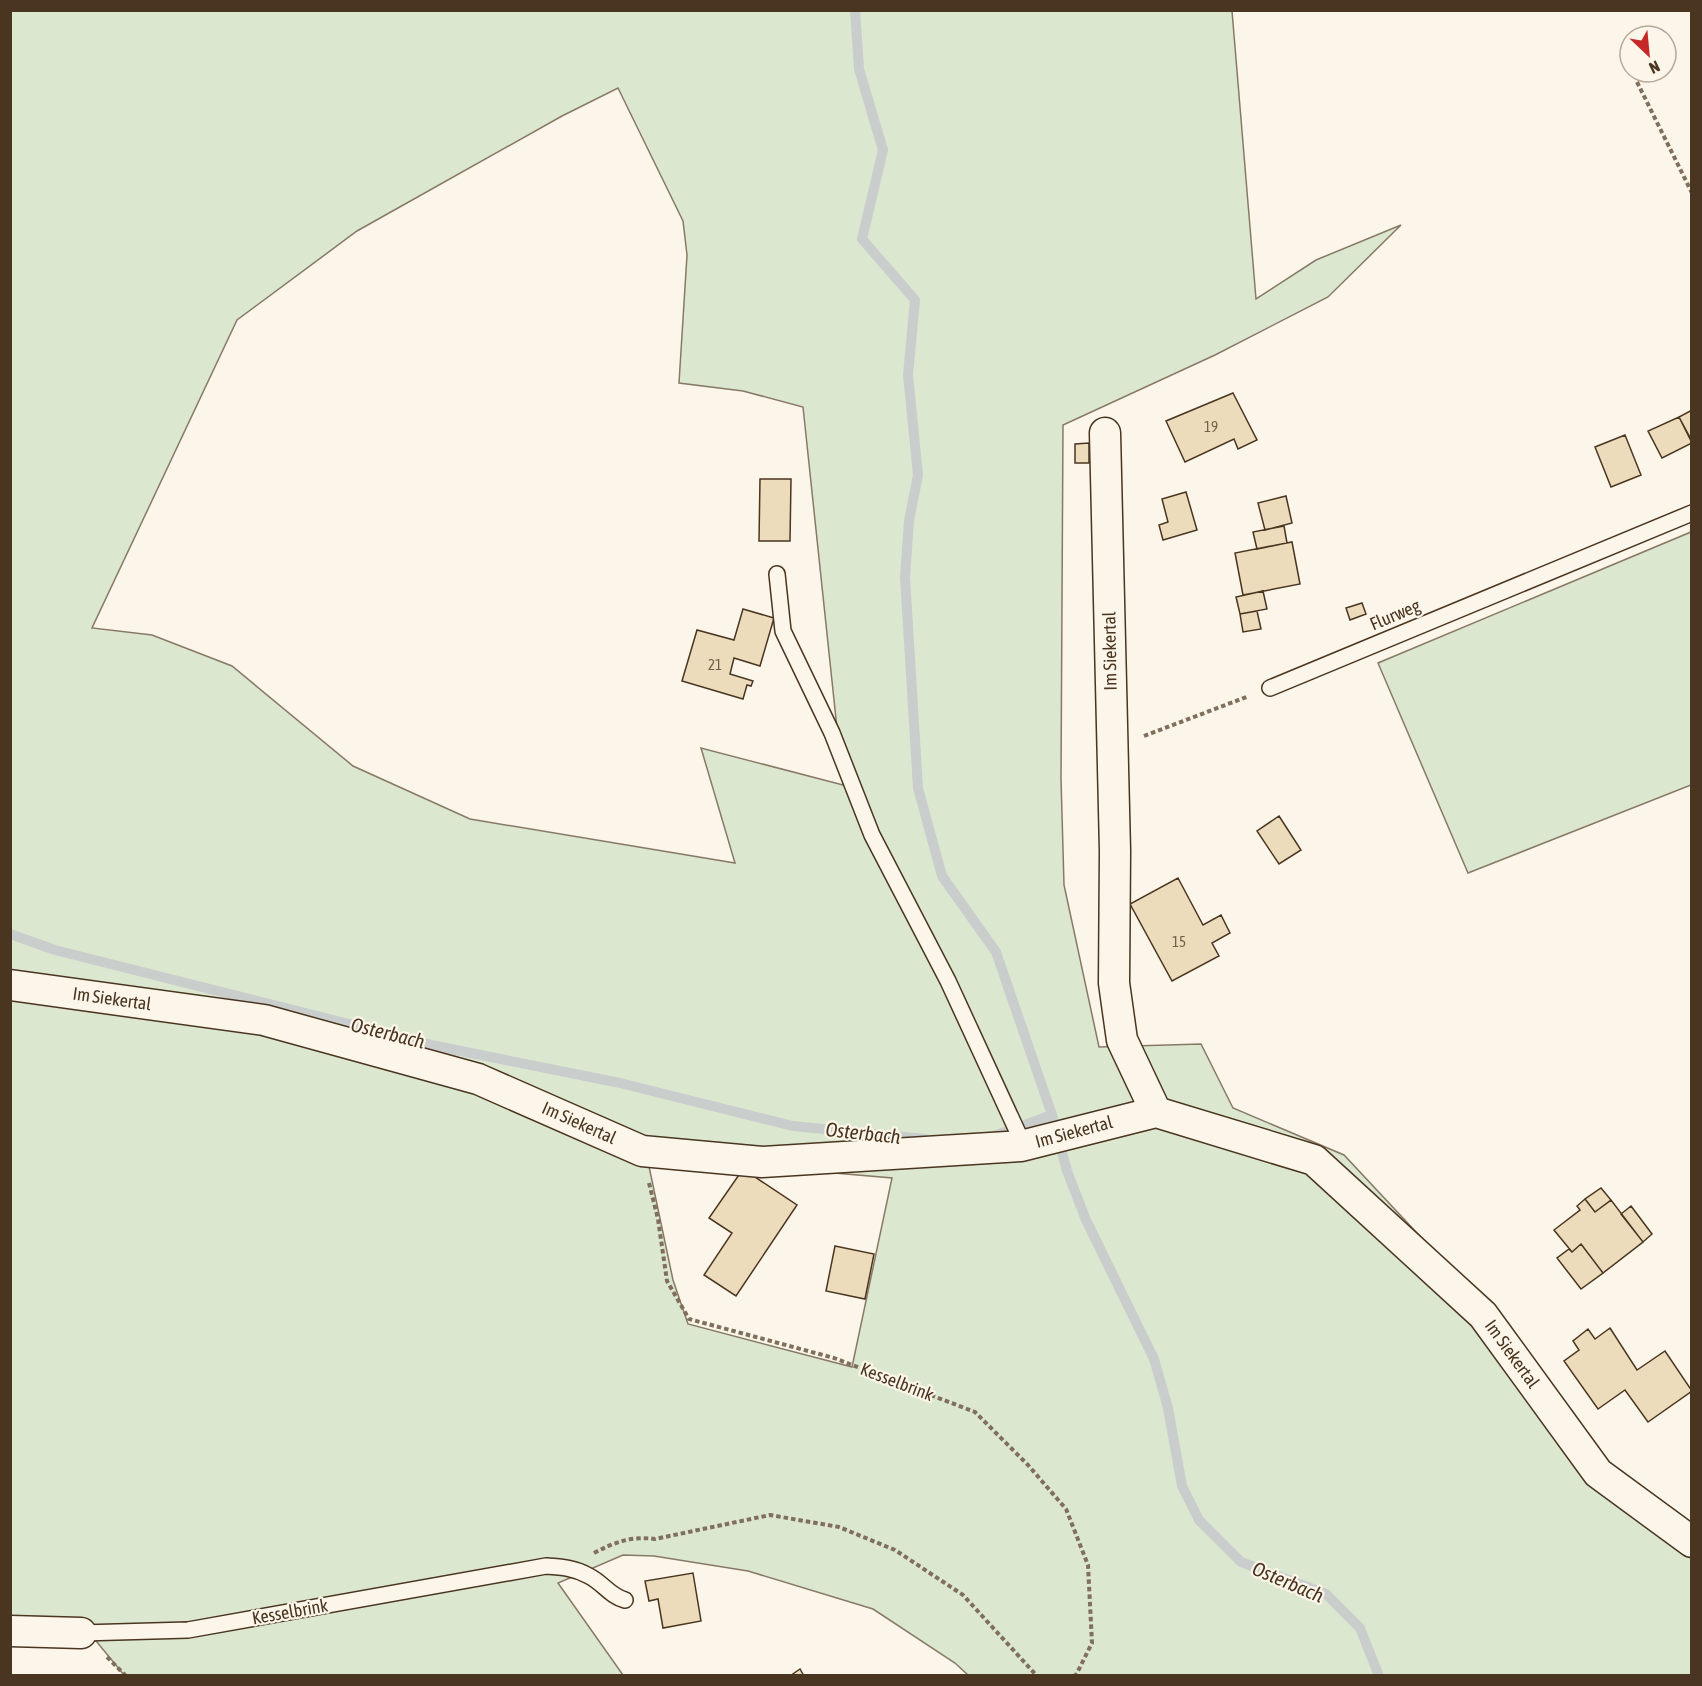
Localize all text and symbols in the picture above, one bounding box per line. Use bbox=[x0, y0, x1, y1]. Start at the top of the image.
north arrow bbox=[1618, 24, 1678, 84]
text: N bbox=[1646, 57, 1663, 78]
house number: 19 bbox=[1204, 418, 1218, 435]
street label: Flurweg bbox=[1367, 595, 1423, 634]
street label: Im Siekertal bbox=[1098, 611, 1121, 691]
house number: 21 bbox=[708, 656, 722, 673]
house number: 15 bbox=[1172, 933, 1186, 950]
street label: Im Siekertal bbox=[71, 983, 153, 1014]
water label: Osterbach bbox=[349, 1012, 428, 1053]
street label: Im Siekertal bbox=[539, 1097, 620, 1148]
street label: Im Siekertal bbox=[1033, 1111, 1115, 1152]
water label: Osterbach bbox=[824, 1117, 902, 1148]
street label: Im Siekertal bbox=[1481, 1316, 1544, 1392]
street label: Kesselbrink bbox=[858, 1358, 937, 1405]
water label: Osterbach bbox=[1249, 1556, 1328, 1607]
street label: Kesselbrink bbox=[250, 1594, 330, 1629]

